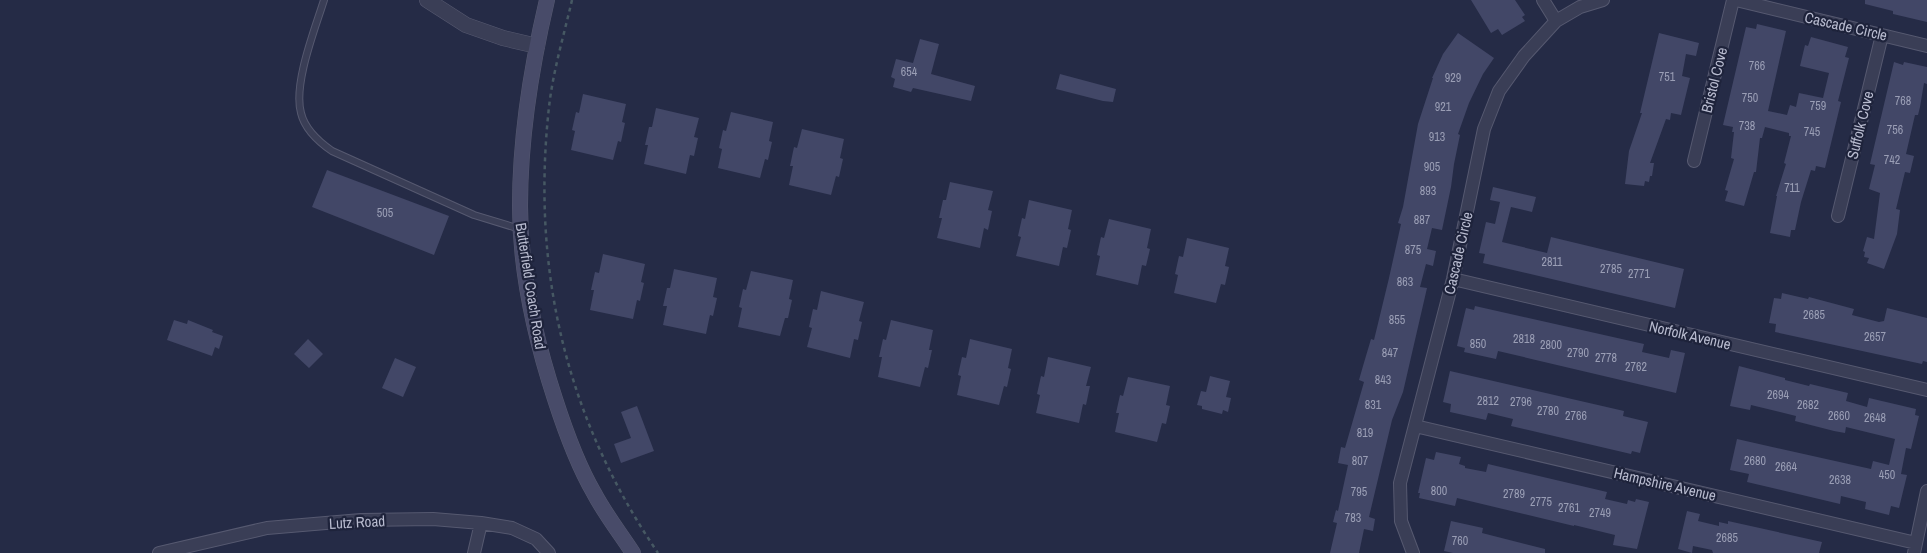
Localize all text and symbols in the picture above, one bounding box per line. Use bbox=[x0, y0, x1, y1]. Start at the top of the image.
street label: Cascade Circle bbox=[1803, 6, 1889, 46]
street label: Bristol Cove bbox=[1696, 45, 1732, 115]
house number: 766 bbox=[1749, 58, 1765, 74]
house number: 654 bbox=[901, 64, 918, 80]
house number: 751 bbox=[1659, 69, 1676, 85]
house number: 929 bbox=[1445, 70, 1461, 86]
street label: Suffolk Cove bbox=[1841, 89, 1879, 161]
house number: 750 bbox=[1742, 90, 1758, 106]
house number: 768 bbox=[1895, 93, 1911, 109]
house number: 759 bbox=[1810, 98, 1826, 114]
house number: 921 bbox=[1435, 99, 1452, 115]
house number: 738 bbox=[1739, 118, 1755, 134]
house number: 756 bbox=[1887, 122, 1903, 138]
house number: 745 bbox=[1804, 124, 1821, 140]
house number: 913 bbox=[1429, 129, 1445, 145]
house number: 742 bbox=[1884, 152, 1900, 168]
house number: 905 bbox=[1424, 159, 1441, 175]
house number: 711 bbox=[1784, 180, 1800, 196]
house number: 893 bbox=[1420, 183, 1436, 199]
house number: 505 bbox=[377, 205, 394, 221]
street label: Cascade Circle bbox=[1438, 210, 1478, 296]
house number: 887 bbox=[1414, 212, 1431, 228]
street label: Butterfield Coach Road bbox=[511, 221, 551, 351]
house number: 875 bbox=[1405, 242, 1422, 258]
house number: 2811 bbox=[1541, 254, 1563, 270]
house number: 2785 bbox=[1600, 261, 1622, 277]
house number: 2771 bbox=[1628, 266, 1650, 282]
house number: 863 bbox=[1397, 274, 1413, 290]
house number: 2685 bbox=[1803, 307, 1825, 323]
house number: 855 bbox=[1389, 312, 1406, 328]
street label: Norfolk Avenue bbox=[1647, 315, 1733, 355]
house number: 2657 bbox=[1864, 329, 1886, 345]
house number: 2818 bbox=[1513, 331, 1535, 347]
house number: 850 bbox=[1470, 336, 1486, 352]
house number: 2800 bbox=[1540, 337, 1562, 353]
house number: 847 bbox=[1382, 345, 1399, 361]
house number: 2790 bbox=[1567, 345, 1589, 361]
house number: 2778 bbox=[1595, 350, 1617, 366]
house number: 2762 bbox=[1625, 359, 1647, 375]
house number: 843 bbox=[1375, 372, 1391, 388]
house number: 2694 bbox=[1767, 387, 1789, 403]
house number: 2812 bbox=[1477, 393, 1499, 409]
house number: 2796 bbox=[1510, 394, 1532, 410]
house number: 831 bbox=[1365, 397, 1382, 413]
house number: 2682 bbox=[1797, 397, 1819, 413]
house number: 2780 bbox=[1537, 403, 1559, 419]
house number: 2766 bbox=[1565, 408, 1587, 424]
house number: 2660 bbox=[1828, 408, 1850, 424]
house number: 2648 bbox=[1864, 410, 1886, 426]
house number: 819 bbox=[1357, 425, 1373, 441]
house number: 807 bbox=[1352, 453, 1369, 469]
house number: 2680 bbox=[1744, 453, 1766, 469]
house number: 2664 bbox=[1775, 459, 1797, 475]
street label: Hampshire Avenue bbox=[1612, 462, 1718, 506]
house number: 450 bbox=[1879, 467, 1895, 483]
house number: 2638 bbox=[1829, 472, 1851, 488]
house number: 800 bbox=[1431, 483, 1447, 499]
house number: 795 bbox=[1351, 484, 1368, 500]
house number: 2789 bbox=[1503, 486, 1525, 502]
house number: 2775 bbox=[1530, 494, 1552, 510]
house number: 2761 bbox=[1558, 500, 1580, 516]
house number: 2749 bbox=[1589, 505, 1611, 521]
street label: Lutz Road bbox=[328, 510, 386, 534]
house number: 783 bbox=[1345, 510, 1361, 526]
house number: 2685 bbox=[1716, 530, 1738, 546]
house number: 760 bbox=[1452, 533, 1468, 549]

